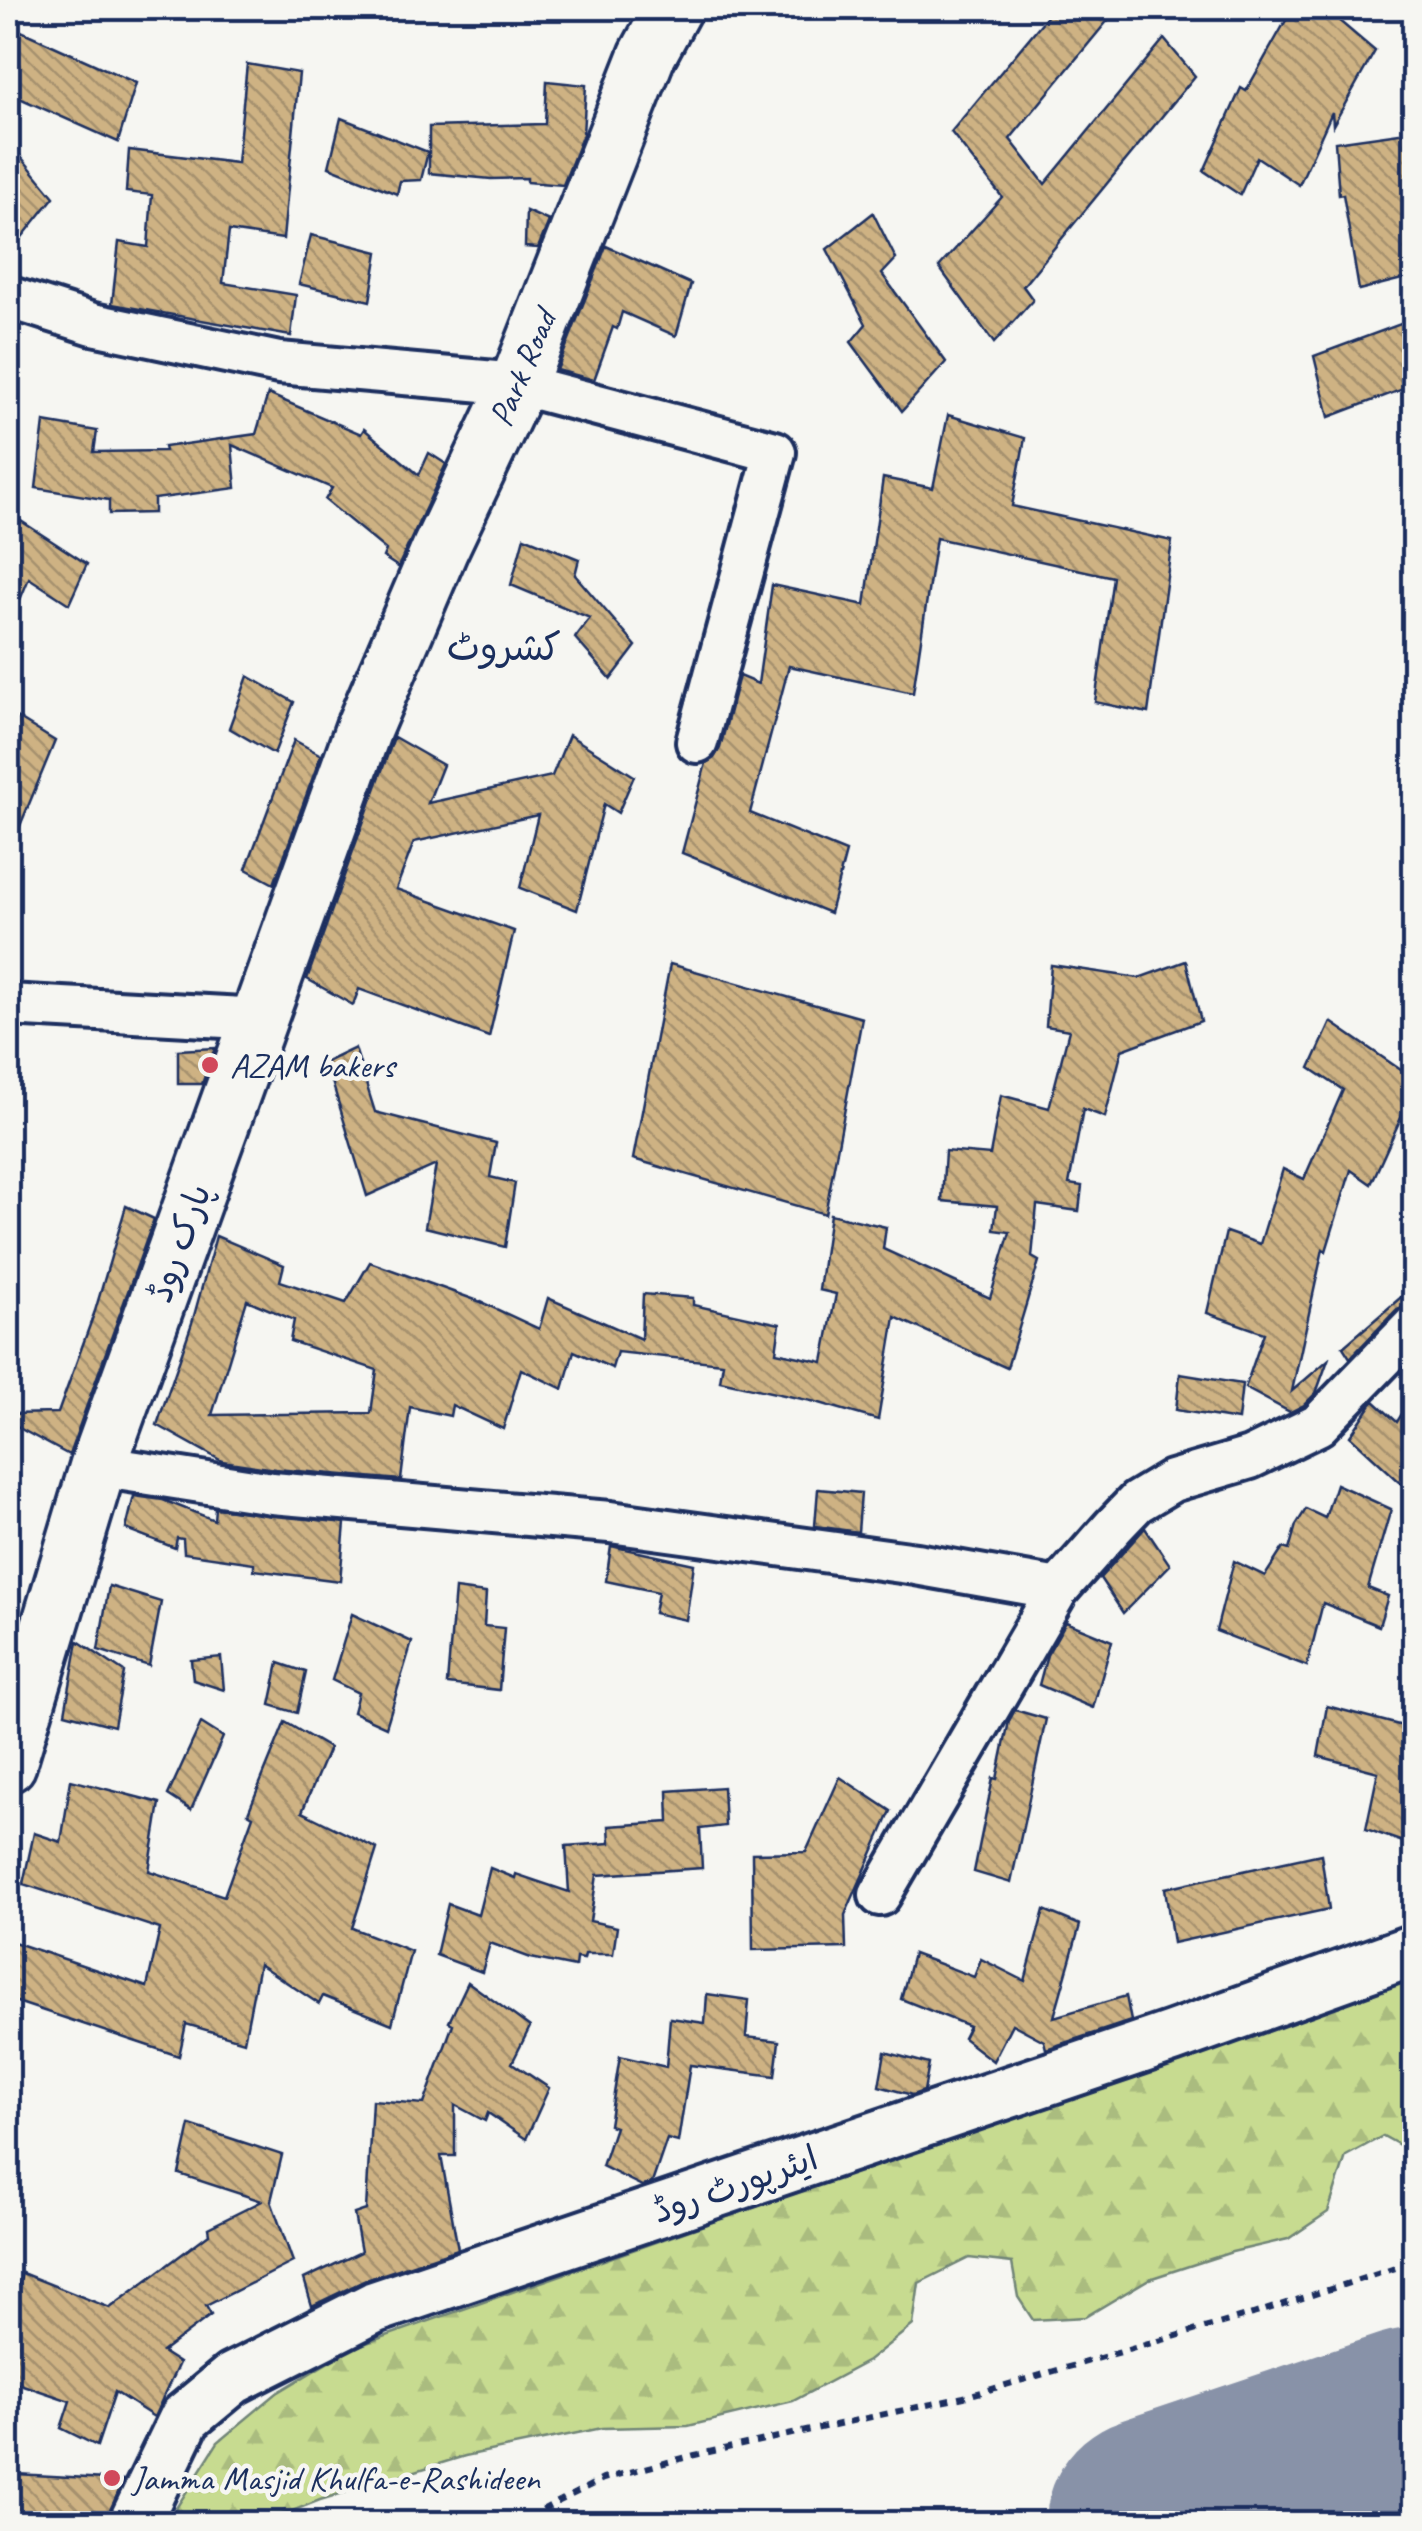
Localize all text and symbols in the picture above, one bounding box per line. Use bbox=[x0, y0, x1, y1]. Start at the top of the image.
street label: Park Road bbox=[478, 298, 569, 433]
district label: کشروٹ bbox=[447, 624, 561, 671]
place label: AZAM bakers bbox=[230, 1043, 398, 1088]
marker: AZAM bakers bbox=[199, 1054, 221, 1076]
street label: پارک روڈ bbox=[137, 1178, 222, 1309]
street label: ایئرپورٹ روڈ bbox=[647, 2135, 824, 2234]
place label: Jamma Masjid Khulfa-e-Rashideen bbox=[130, 2456, 541, 2501]
marker: Jamma Masjid Khulfa-e-Rashideen bbox=[101, 2467, 123, 2489]

